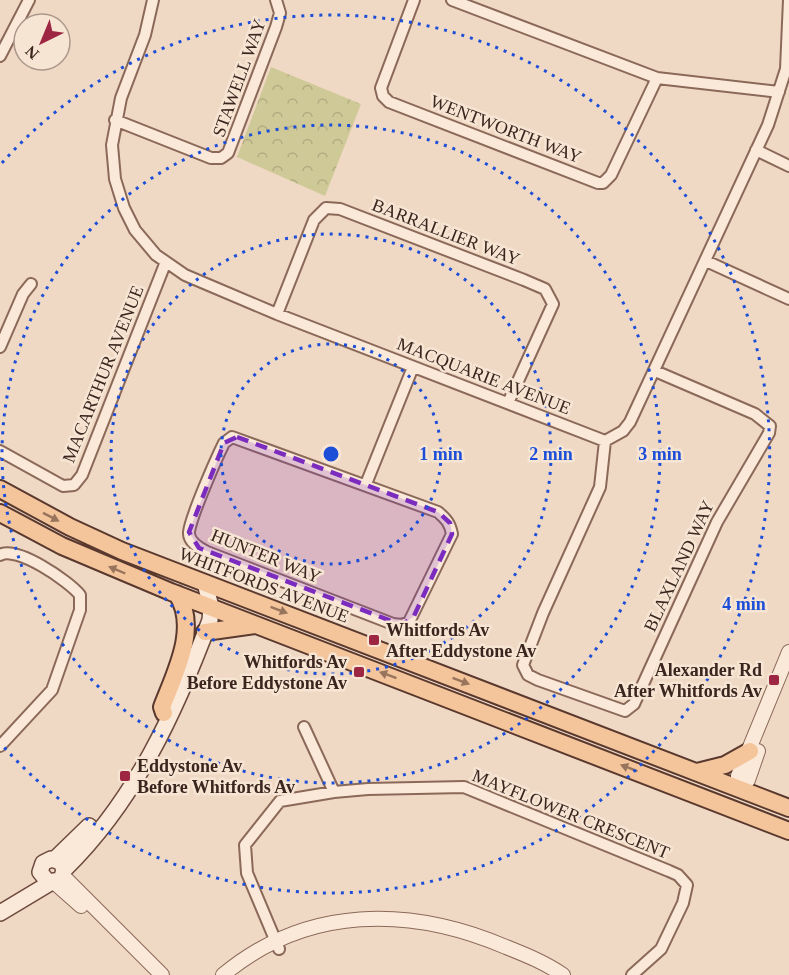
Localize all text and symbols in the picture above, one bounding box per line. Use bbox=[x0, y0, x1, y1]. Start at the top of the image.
north arrow bbox=[12, 12, 72, 72]
street label: STAWELL WAY bbox=[208, 16, 270, 140]
text: N bbox=[22, 42, 42, 63]
street label: WENTWORTH WAY bbox=[428, 91, 584, 167]
street label: BARRALLIER WAY bbox=[369, 195, 523, 269]
street label: MACARTHUR AVENUE bbox=[58, 283, 148, 465]
street label: MACQUARIE AVENUE bbox=[394, 334, 574, 418]
centre of rings bbox=[321, 444, 341, 464]
text: 1 min bbox=[419, 444, 463, 464]
text: 2 min bbox=[529, 444, 573, 464]
text: 3 min bbox=[638, 444, 682, 464]
street label: BLAXLAND WAY bbox=[640, 497, 718, 635]
one-way arrow bbox=[43, 512, 60, 522]
street label: HUNTER WAY bbox=[208, 525, 324, 587]
street label: WHITFORDS AVENUE bbox=[176, 543, 352, 627]
one-way arrow bbox=[108, 565, 126, 574]
text: 4 min bbox=[722, 594, 766, 614]
one-way arrow bbox=[271, 606, 289, 616]
place label: Whitfords Av After Eddystone Av bbox=[386, 620, 536, 661]
marker: Whitfords Av After Eddystone Av bbox=[367, 633, 381, 647]
place label: Whitfords Av Before Eddystone Av bbox=[187, 652, 347, 693]
place label: Alexander Rd After Whitfords Av bbox=[614, 660, 762, 701]
marker: Whitfords Av Before Eddystone Av bbox=[352, 665, 366, 679]
one-way arrow bbox=[379, 669, 397, 679]
marker: Alexander Rd After Whitfords Av bbox=[767, 673, 781, 687]
one-way arrow bbox=[452, 677, 470, 686]
place label: Eddystone Av Before Whitfords Av bbox=[137, 756, 295, 797]
one-way arrow bbox=[619, 763, 637, 773]
street label: MAYFLOWER CRESCENT bbox=[470, 765, 673, 863]
marker: Eddystone Av Before Whitfords Av bbox=[118, 769, 132, 783]

